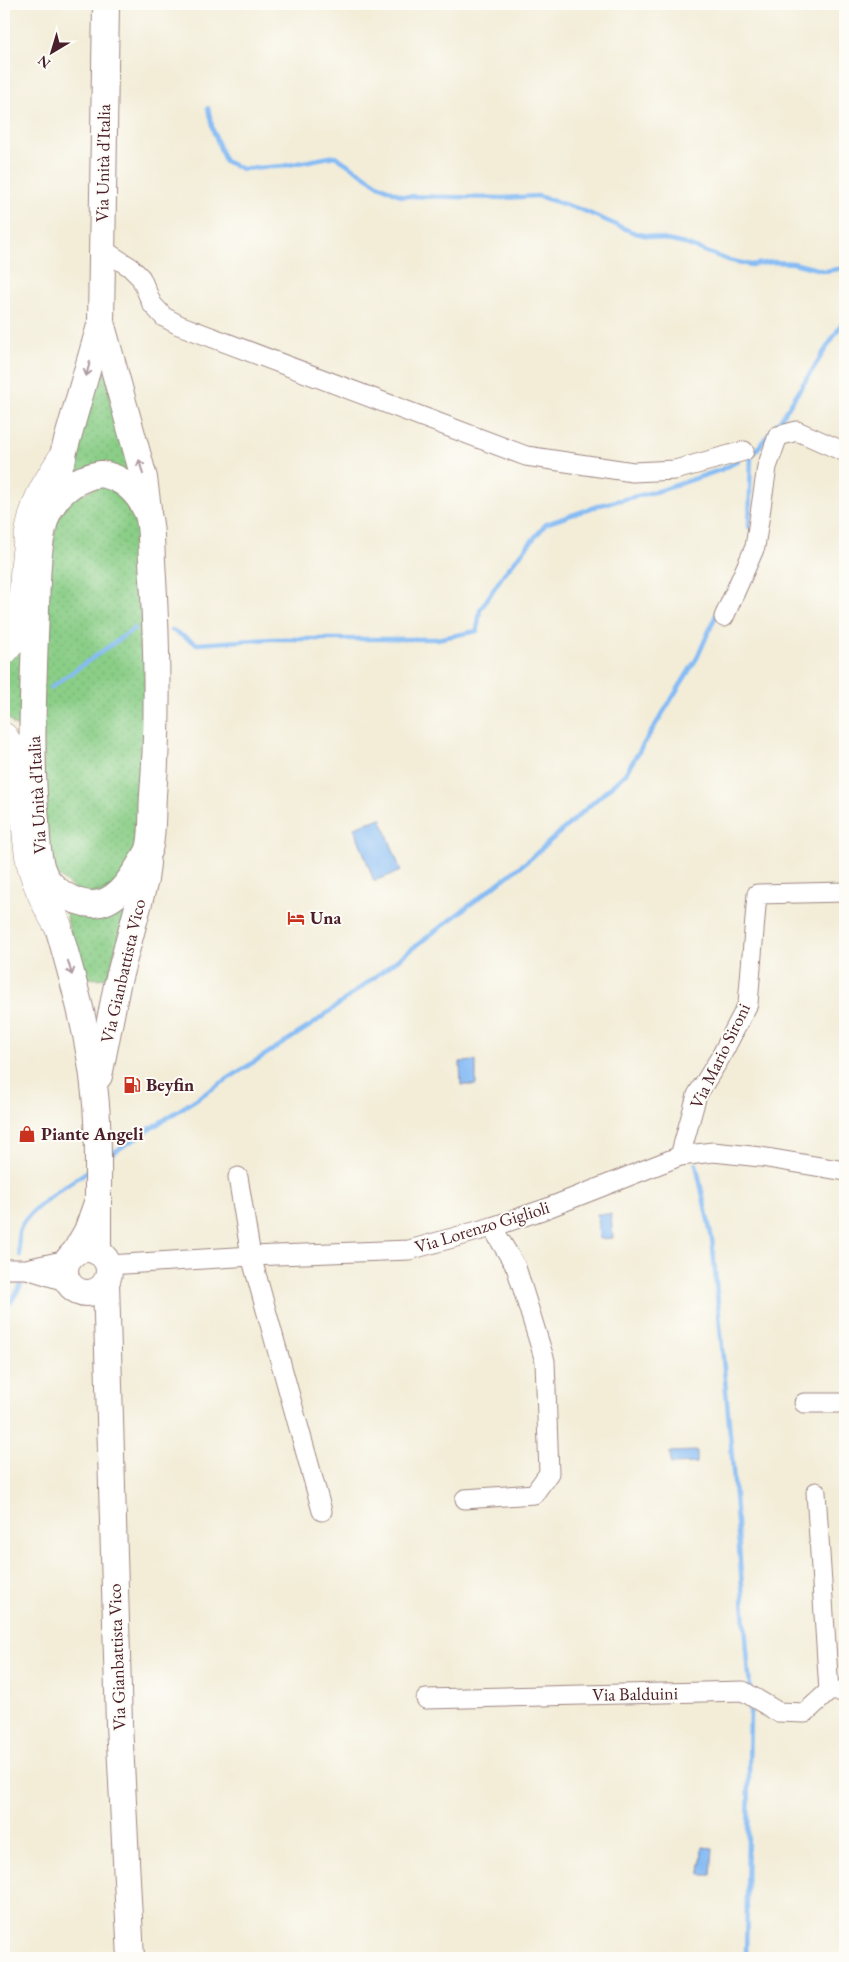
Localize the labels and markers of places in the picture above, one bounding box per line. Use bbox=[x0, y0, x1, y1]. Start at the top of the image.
place label: Una bbox=[310, 906, 341, 929]
hotel icon: Una bbox=[286, 908, 306, 928]
place label: Beyfin bbox=[146, 1073, 194, 1096]
fuel station icon: Beyfin bbox=[122, 1075, 142, 1095]
place label: Piante Angeli bbox=[41, 1122, 144, 1145]
shop icon: Piante Angeli bbox=[17, 1124, 37, 1144]

